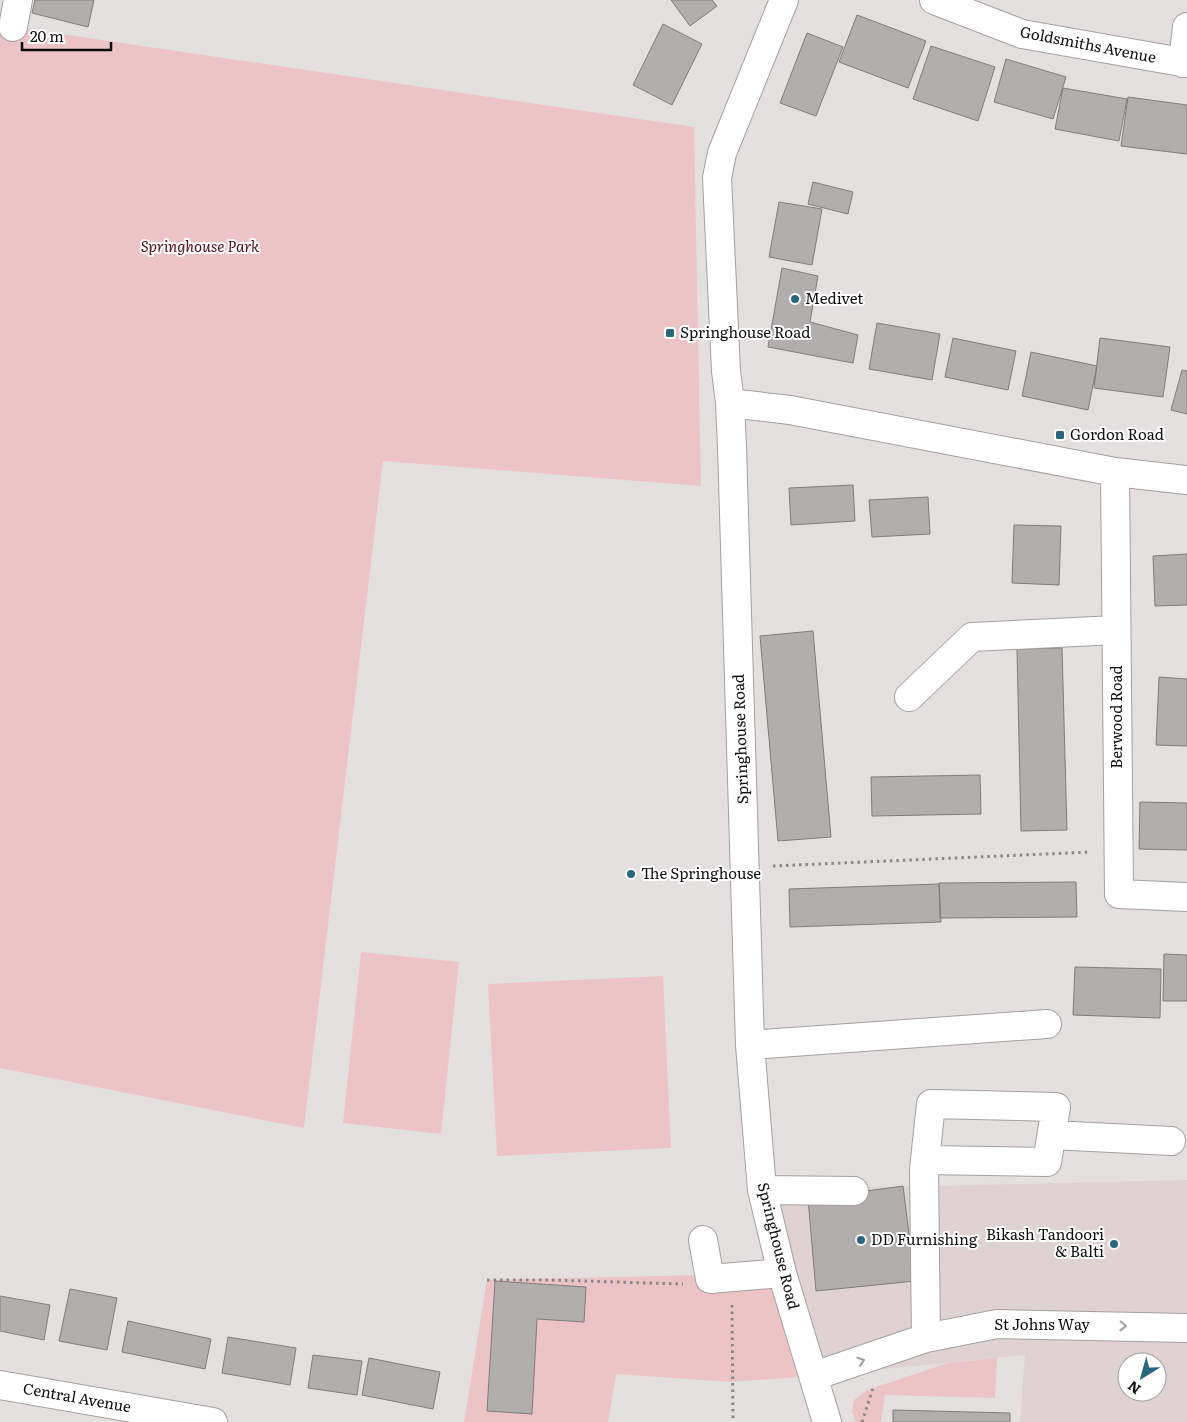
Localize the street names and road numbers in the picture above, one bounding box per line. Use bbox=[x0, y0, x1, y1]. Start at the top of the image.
street label: Goldsmiths Avenue bbox=[1018, 19, 1158, 68]
street label: Berwood Road bbox=[1104, 665, 1127, 769]
street label: Springhouse Road bbox=[726, 674, 753, 805]
street label: Springhouse Road bbox=[753, 1180, 806, 1312]
street label: St Johns Way bbox=[994, 1312, 1090, 1335]
street label: Central Avenue bbox=[21, 1376, 133, 1417]

